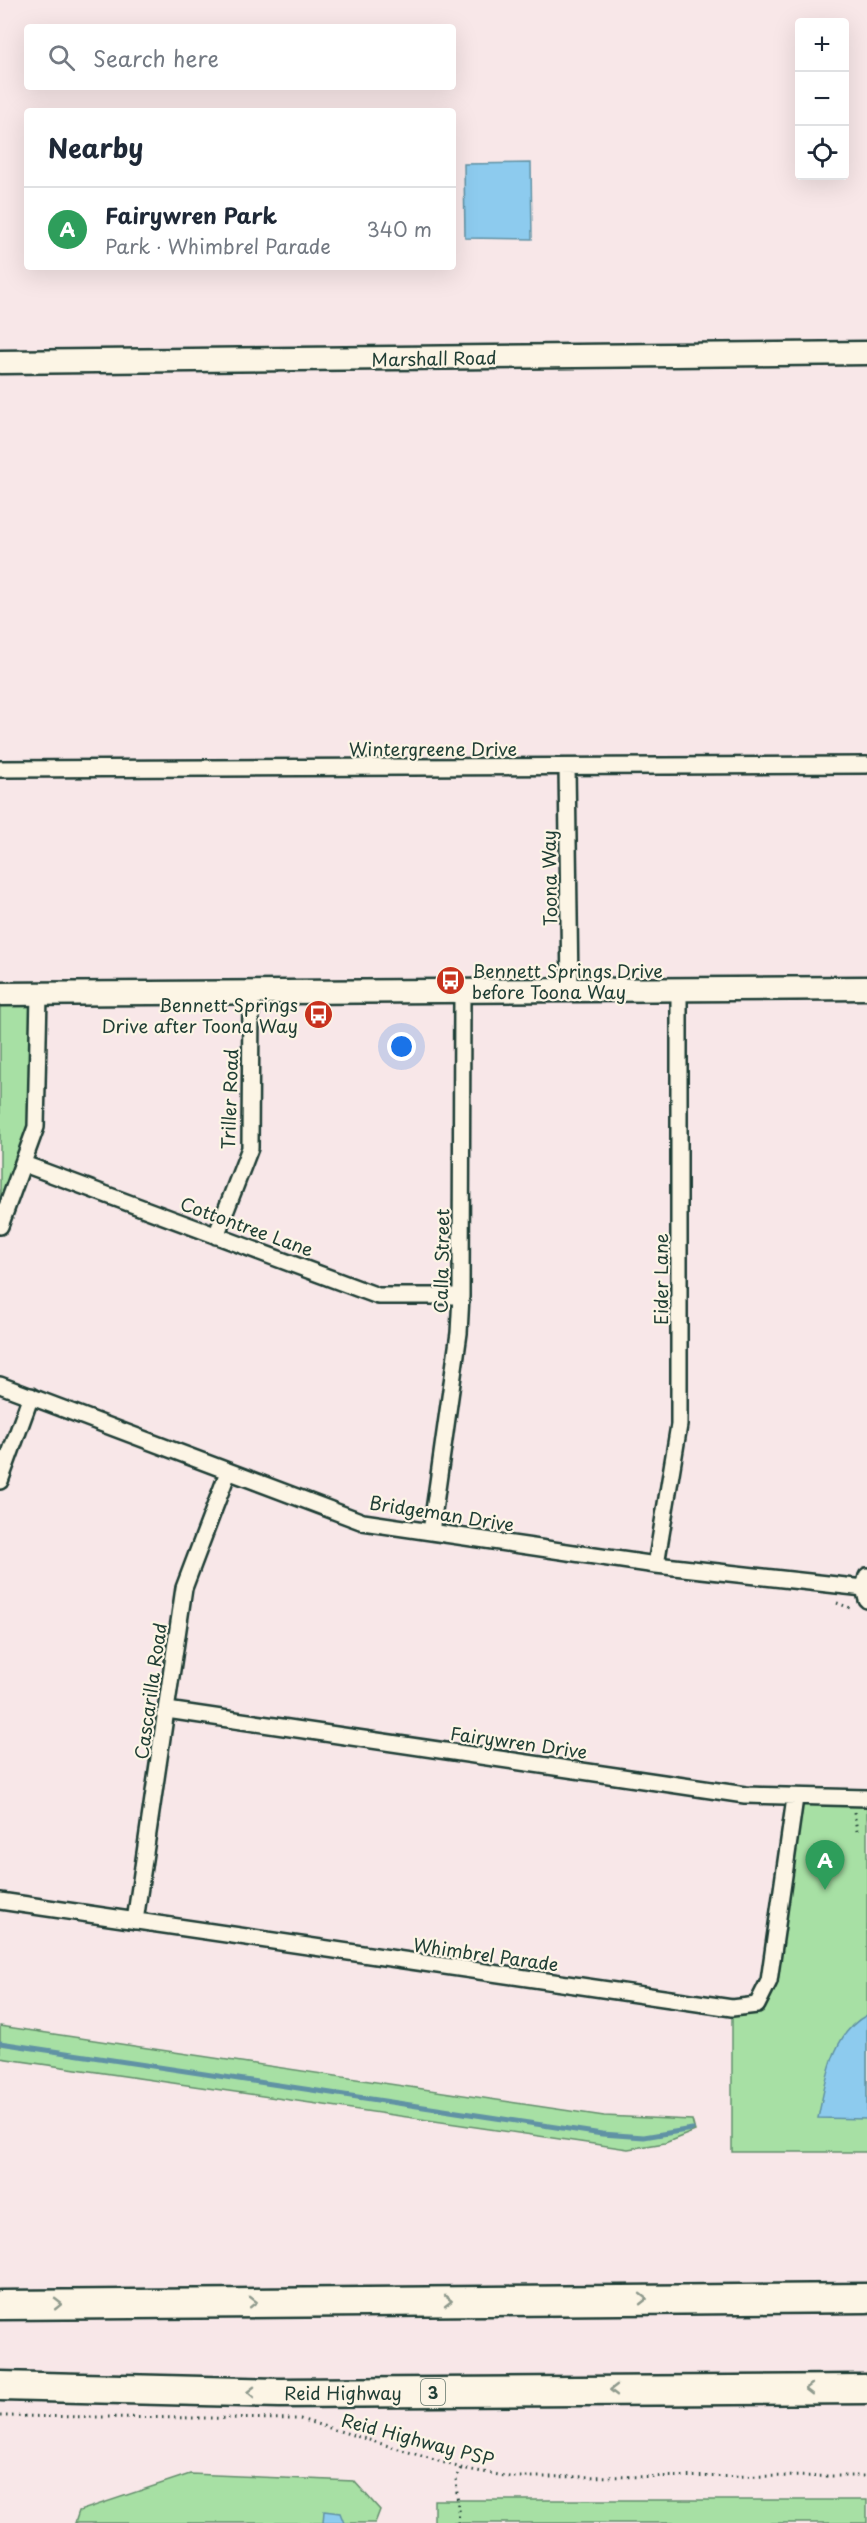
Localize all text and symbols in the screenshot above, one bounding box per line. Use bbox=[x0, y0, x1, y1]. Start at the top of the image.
map controls bbox=[795, 18, 849, 180]
button: + bbox=[795, 18, 849, 72]
search box bbox=[24, 24, 456, 90]
icon: search bbox=[45, 41, 78, 74]
text: Search here bbox=[93, 41, 219, 74]
button: − bbox=[795, 72, 849, 126]
button: locate bbox=[795, 126, 849, 180]
text: Nearby bbox=[48, 128, 143, 167]
text: Fairywren Park bbox=[105, 198, 277, 231]
text: A bbox=[60, 214, 75, 244]
text: 340 m bbox=[367, 214, 432, 244]
text: Park · Whimbrel Parade bbox=[105, 231, 331, 261]
street label: Marshall Road bbox=[371, 343, 497, 373]
street label: Wintergreene Drive bbox=[349, 735, 517, 762]
street label: Toona Way bbox=[535, 830, 563, 926]
place label: Bennett Springs Drive before Toona Way bbox=[472, 957, 663, 1005]
bus stop icon: Bennett Springs Drive before Toona Way bbox=[435, 964, 467, 996]
place label: Bennett Springs Drive after Toona Way bbox=[102, 991, 298, 1039]
bus stop icon: Bennett Springs Drive after Toona Way bbox=[303, 998, 335, 1030]
your location bbox=[387, 1032, 416, 1061]
street label: Triller Road bbox=[214, 1048, 244, 1150]
street label: Cottontree Lane bbox=[177, 1189, 317, 1263]
street label: Calla Street bbox=[427, 1208, 455, 1314]
street label: Eider Lane bbox=[647, 1233, 674, 1325]
street label: Bridgeman Drive bbox=[368, 1488, 516, 1538]
street label: Cascarilla Road bbox=[127, 1621, 173, 1761]
street label: Fairywren Drive bbox=[449, 1719, 589, 1765]
pin: A bbox=[806, 1840, 844, 1890]
street label: Whimbrel Parade bbox=[412, 1930, 560, 1978]
one-way arrow bbox=[639, 2293, 648, 2306]
one-way arrow bbox=[444, 2295, 453, 2307]
one-way arrow bbox=[249, 2296, 258, 2308]
one-way arrow bbox=[54, 2298, 63, 2311]
street label: Reid Highway bbox=[284, 2379, 402, 2406]
road number: 3 bbox=[421, 2379, 445, 2405]
one-way arrow bbox=[804, 2383, 813, 2395]
one-way arrow bbox=[609, 2384, 618, 2396]
one-way arrow bbox=[246, 2386, 255, 2398]
street label: Reid Highway PSP bbox=[339, 2406, 497, 2472]

